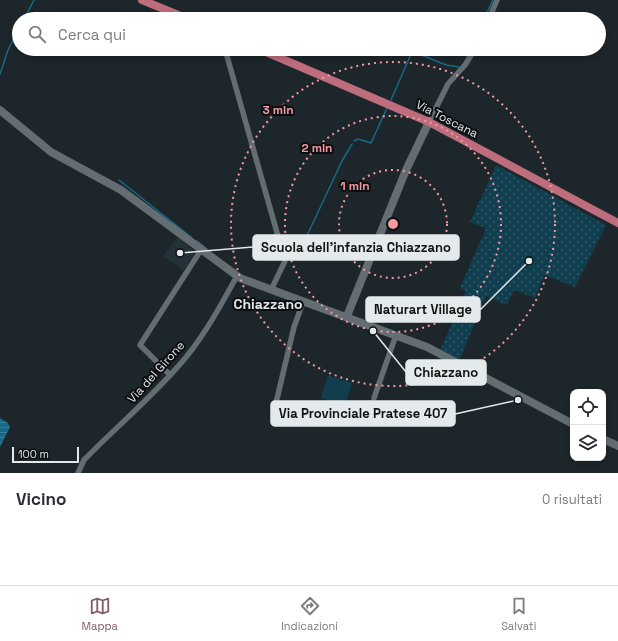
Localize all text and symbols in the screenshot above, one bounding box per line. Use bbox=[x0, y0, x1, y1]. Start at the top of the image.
search box bbox=[12, 12, 606, 56]
icon: search bbox=[26, 23, 48, 45]
text: Cerca qui bbox=[58, 25, 126, 44]
street label: Via Toscana bbox=[413, 96, 481, 142]
text: 3 min bbox=[262, 102, 294, 118]
text: 2 min bbox=[301, 140, 333, 156]
text: 1 min bbox=[340, 178, 370, 194]
centre of rings bbox=[386, 217, 400, 231]
callout: Scuola dell'infanzia Chiazzano bbox=[253, 235, 459, 260]
text: Scuola dell'infanzia Chiazzano bbox=[261, 239, 451, 256]
district label: Chiazzano bbox=[233, 295, 303, 313]
callout: Naturart Village bbox=[366, 297, 480, 322]
text: Naturart Village bbox=[374, 301, 472, 318]
street label: Via del Girone bbox=[124, 338, 188, 406]
callout: Chiazzano bbox=[406, 360, 486, 385]
text: Chiazzano bbox=[414, 364, 478, 381]
map controls bbox=[570, 389, 606, 461]
button: locate bbox=[570, 389, 606, 425]
callout: Via Provinciale Pratese 407 bbox=[271, 401, 455, 426]
text: Via Provinciale Pratese 407 bbox=[279, 405, 447, 422]
button: layers bbox=[570, 425, 606, 461]
scale bar bbox=[12, 445, 79, 464]
text: 100 m bbox=[18, 447, 49, 461]
text: Vicino bbox=[16, 488, 66, 510]
text: 0 risultati bbox=[542, 491, 602, 508]
tab: Mappa bbox=[82, 595, 118, 633]
tab: Indicazioni bbox=[281, 595, 338, 633]
tab: Salvati bbox=[501, 595, 536, 633]

